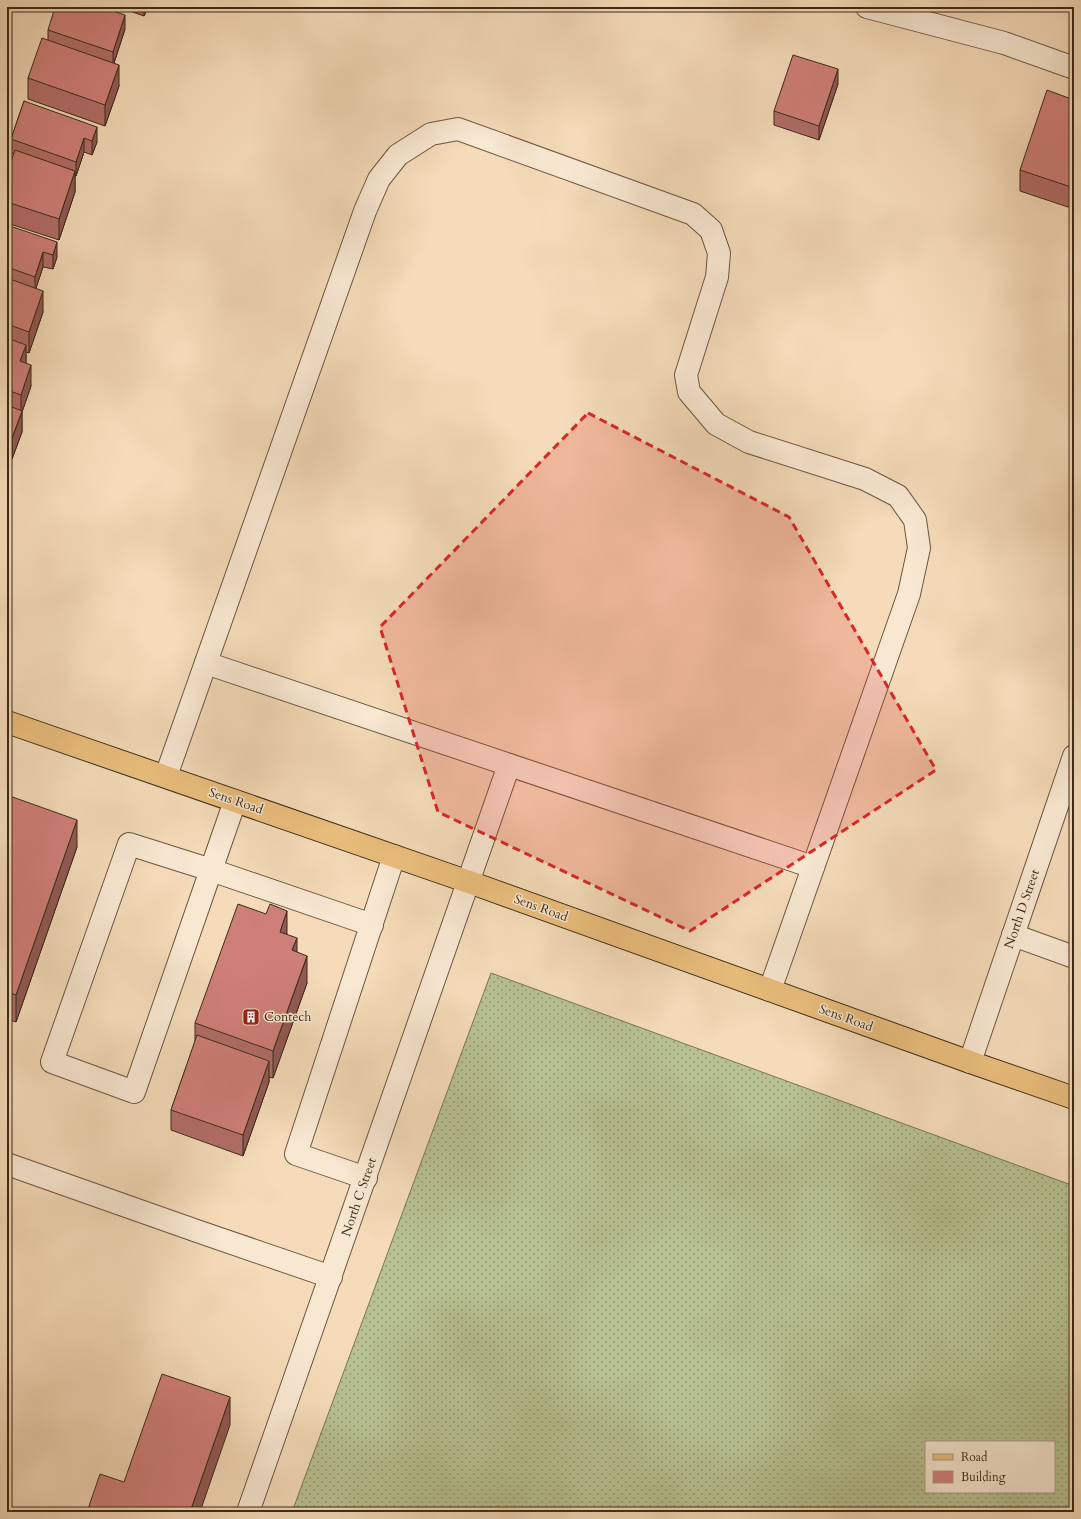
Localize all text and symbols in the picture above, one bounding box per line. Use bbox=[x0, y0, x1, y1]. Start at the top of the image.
street label: Sens Road bbox=[206, 783, 266, 819]
street label: North D Street bbox=[1000, 867, 1044, 951]
street label: Sens Road bbox=[512, 890, 571, 926]
street label: Sens Road bbox=[817, 1000, 876, 1036]
building icon: Contech bbox=[241, 1007, 261, 1027]
place label: Contech bbox=[264, 1008, 311, 1026]
street label: North C Street bbox=[337, 1155, 381, 1239]
legend bbox=[925, 1441, 1055, 1493]
text: Road bbox=[961, 1449, 988, 1465]
text: Building bbox=[961, 1469, 1006, 1485]

